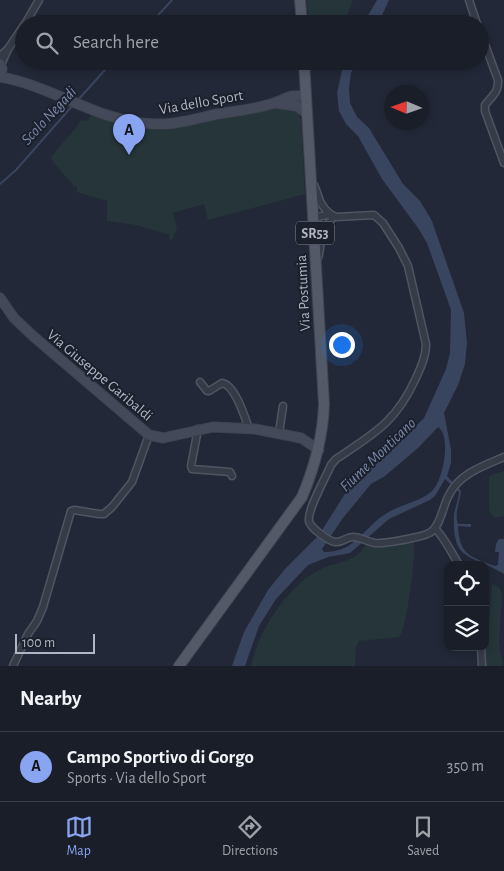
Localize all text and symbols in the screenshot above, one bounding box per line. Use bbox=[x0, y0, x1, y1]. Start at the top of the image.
search box bbox=[15, 15, 489, 70]
icon: search bbox=[33, 29, 61, 57]
text: Search here bbox=[73, 33, 159, 52]
water label: Scolo Negadi bbox=[18, 83, 80, 148]
north arrow bbox=[384, 85, 429, 130]
street label: Via dello Sport bbox=[158, 88, 244, 117]
pin: A bbox=[113, 114, 145, 155]
road number: SR53 bbox=[296, 222, 334, 244]
street label: Via Postumia bbox=[294, 254, 313, 332]
street label: Via Giuseppe Garibaldi bbox=[44, 327, 155, 424]
your location bbox=[329, 332, 355, 358]
water label: Fiume Monticano bbox=[337, 414, 419, 495]
map controls bbox=[444, 561, 489, 651]
button: locate bbox=[444, 561, 489, 606]
button: layers bbox=[444, 606, 489, 651]
scale bar bbox=[15, 631, 95, 654]
text: 100 m bbox=[22, 636, 55, 650]
text: Nearby bbox=[20, 688, 81, 709]
text: Campo Sportivo di Gorgo bbox=[67, 748, 254, 767]
text: A bbox=[31, 758, 41, 774]
text: 350 m bbox=[447, 758, 484, 774]
text: Sports · Via dello Sport bbox=[67, 770, 206, 786]
tab: Map bbox=[65, 813, 93, 860]
tab: Directions bbox=[222, 813, 278, 860]
tab: Saved bbox=[407, 813, 439, 860]

